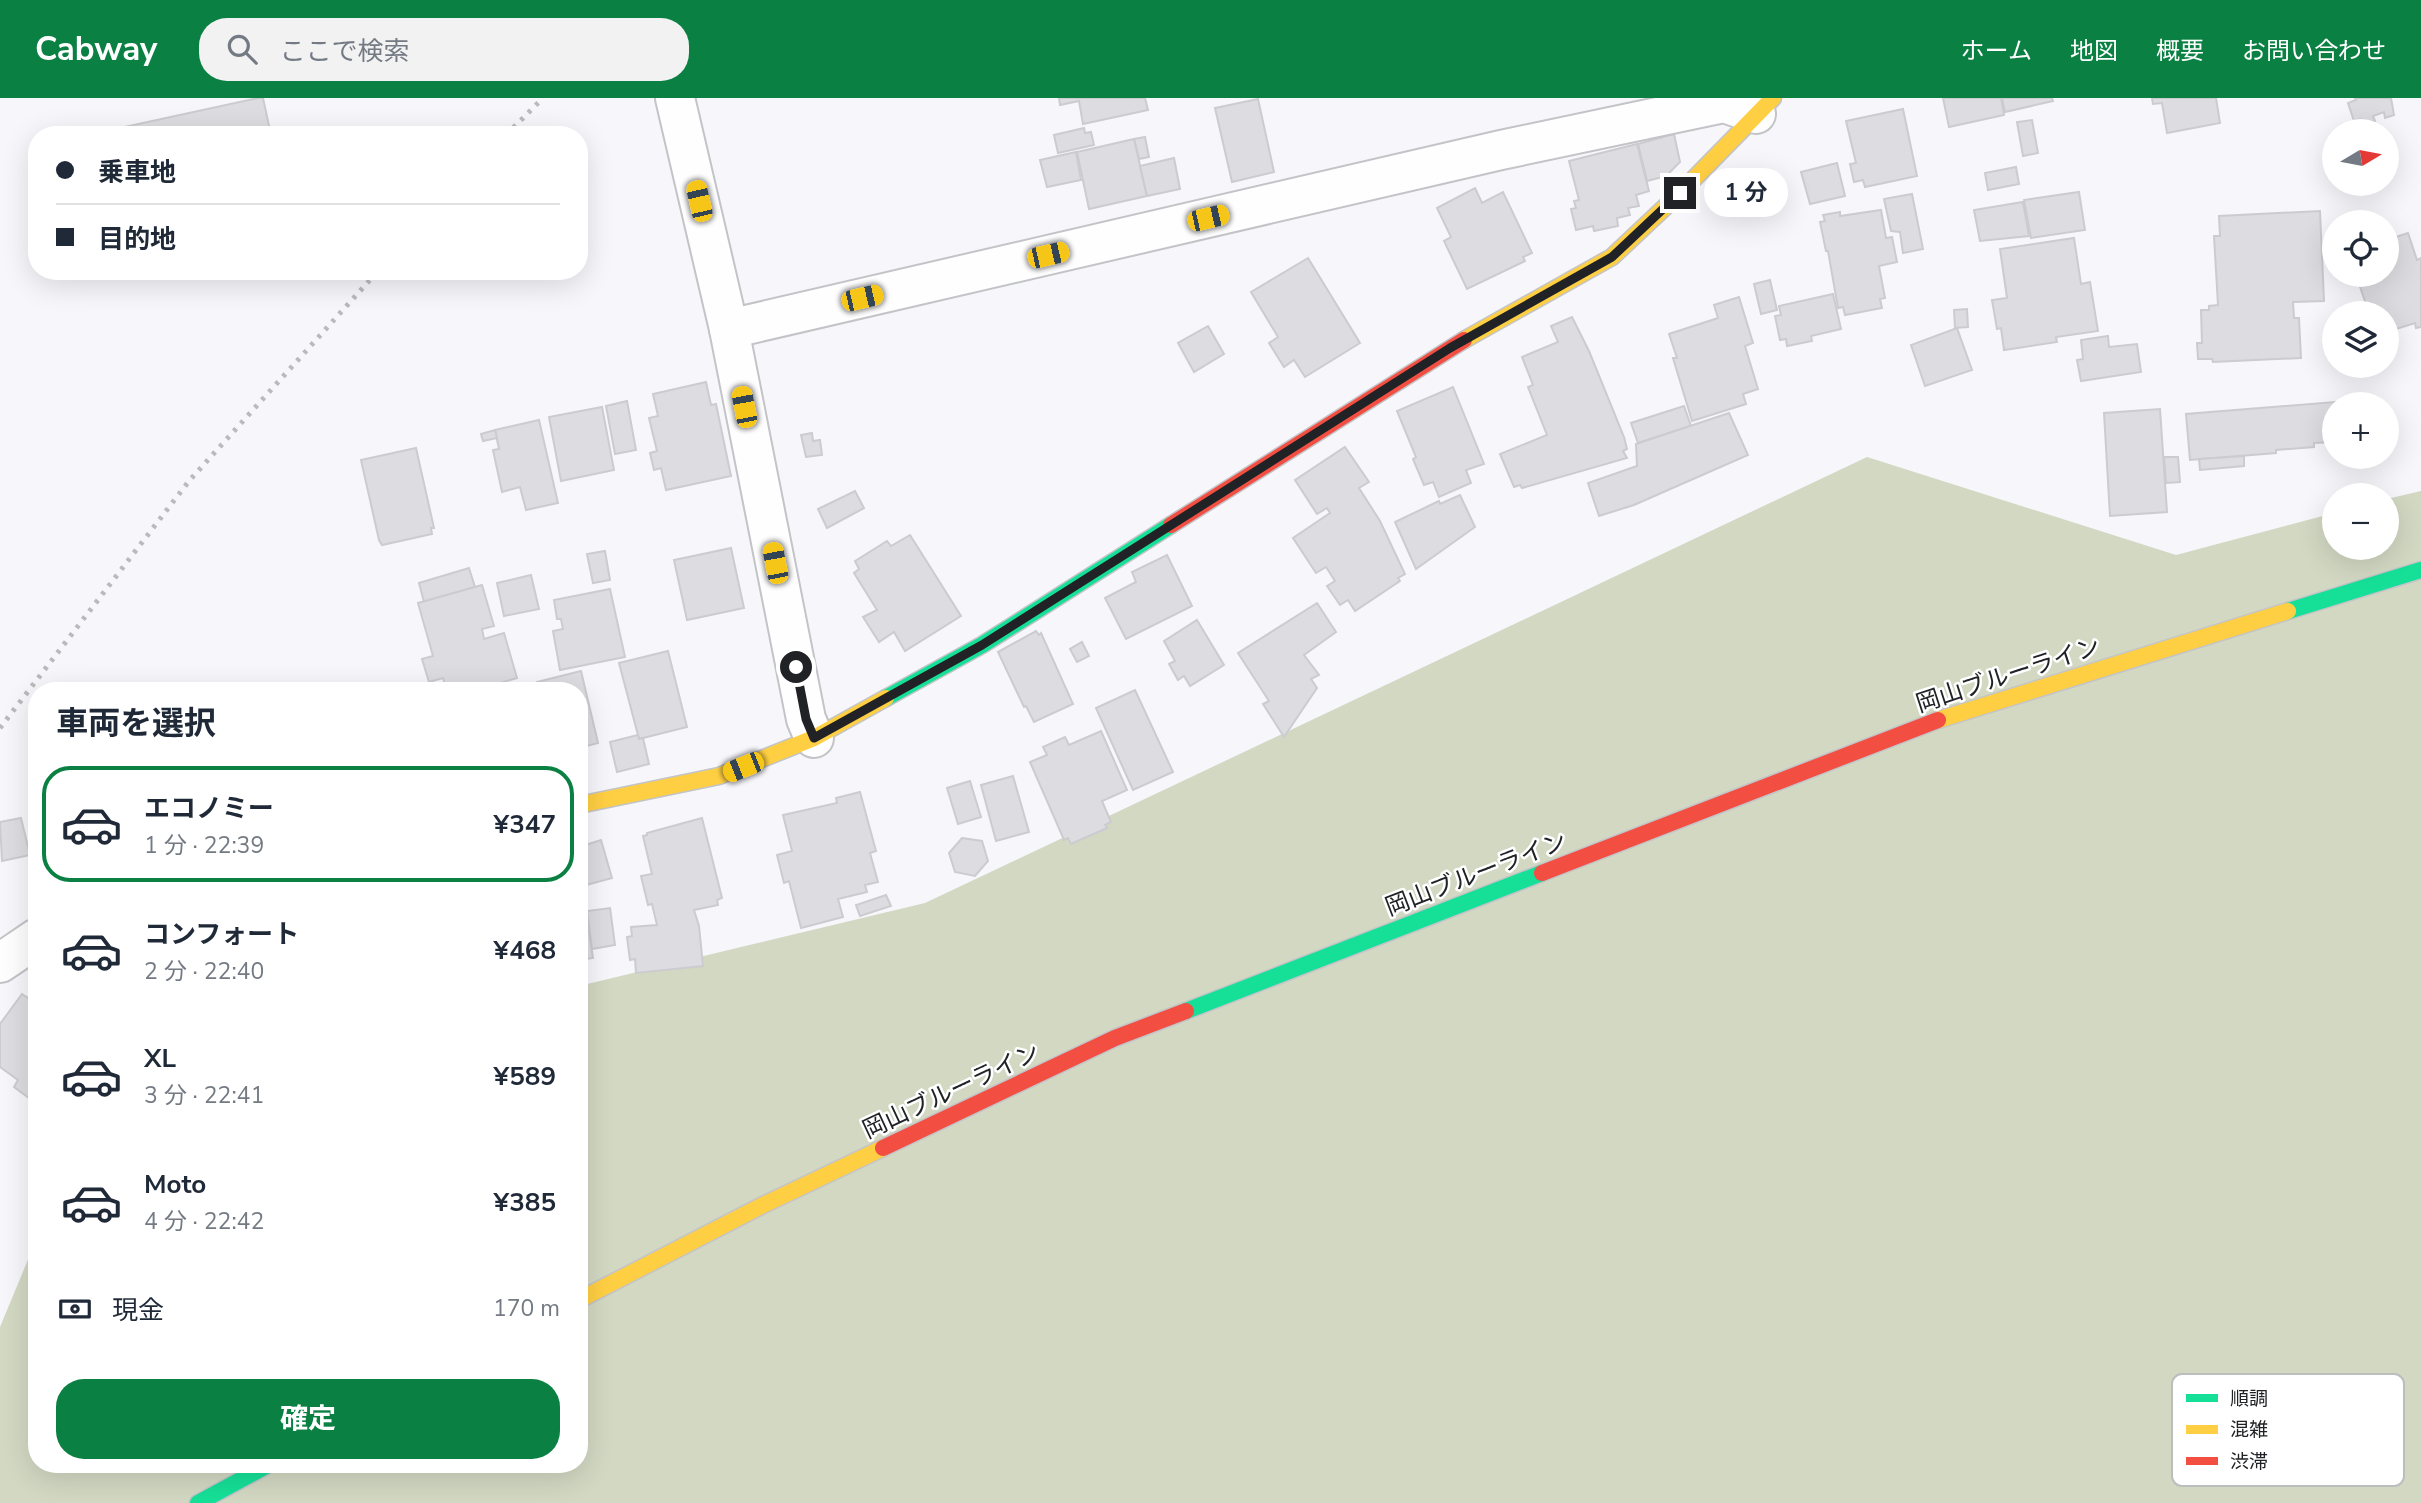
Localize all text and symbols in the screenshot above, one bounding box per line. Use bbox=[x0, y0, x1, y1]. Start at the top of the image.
search box bbox=[199, 18, 689, 81]
text: Cabway bbox=[35, 27, 157, 72]
icon: search bbox=[223, 30, 261, 68]
text: ここで検索 bbox=[279, 34, 409, 69]
text: ホーム bbox=[1961, 35, 2032, 67]
text: 地図 bbox=[2070, 35, 2118, 67]
text: 概要 bbox=[2156, 35, 2204, 67]
text: お問い合わせ bbox=[2242, 35, 2386, 67]
north arrow bbox=[2322, 119, 2399, 196]
map controls bbox=[2322, 119, 2399, 560]
text: 乗車地 bbox=[98, 155, 176, 190]
callout: 1 分 bbox=[1704, 168, 1788, 217]
route end bbox=[1664, 177, 1696, 209]
text: 1 分 bbox=[1724, 177, 1768, 208]
car bbox=[685, 178, 714, 224]
car bbox=[1186, 203, 1231, 233]
button: locate bbox=[2322, 210, 2399, 287]
text: 目的地 bbox=[98, 222, 176, 257]
car bbox=[1026, 240, 1071, 270]
car bbox=[840, 283, 885, 313]
button: layers bbox=[2322, 301, 2399, 378]
car bbox=[730, 384, 759, 430]
button: + bbox=[2322, 392, 2399, 469]
button: − bbox=[2322, 483, 2399, 560]
car bbox=[761, 540, 790, 586]
street label: 岡山ブルーライン bbox=[1912, 630, 2104, 720]
route start bbox=[780, 651, 812, 683]
text: 車両を選択 bbox=[56, 702, 216, 745]
car bbox=[720, 749, 767, 785]
text: エコノミー bbox=[144, 791, 274, 826]
icon: car bbox=[60, 793, 123, 856]
text: ¥347 bbox=[494, 807, 556, 842]
street label: 岡山ブルーライン bbox=[1381, 825, 1571, 923]
text: 1 分 · 22:39 bbox=[144, 830, 264, 861]
text: コンフォート bbox=[144, 917, 299, 952]
icon: car bbox=[60, 919, 123, 982]
text: ¥468 bbox=[494, 933, 556, 968]
text: 2 分 · 22:40 bbox=[144, 956, 264, 987]
street label: 岡山ブルーライン bbox=[857, 1036, 1045, 1146]
text: XL bbox=[144, 1041, 176, 1076]
icon: car bbox=[60, 1045, 123, 1108]
text: ¥589 bbox=[494, 1059, 556, 1094]
text: 3 分 · 22:41 bbox=[144, 1080, 264, 1111]
text: Moto bbox=[144, 1167, 206, 1202]
icon: car bbox=[60, 1171, 123, 1234]
text: ¥385 bbox=[494, 1185, 556, 1220]
text: 4 分 · 22:42 bbox=[144, 1206, 264, 1237]
icon: cash bbox=[56, 1290, 94, 1328]
text: 現金 bbox=[112, 1293, 164, 1328]
text: 170 m bbox=[493, 1293, 560, 1324]
legend bbox=[2172, 1374, 2404, 1486]
button: 確定 bbox=[56, 1379, 560, 1459]
text: 順調 bbox=[2230, 1386, 2268, 1412]
text: 混雑 bbox=[2230, 1417, 2268, 1443]
text: 渋滞 bbox=[2230, 1449, 2268, 1475]

